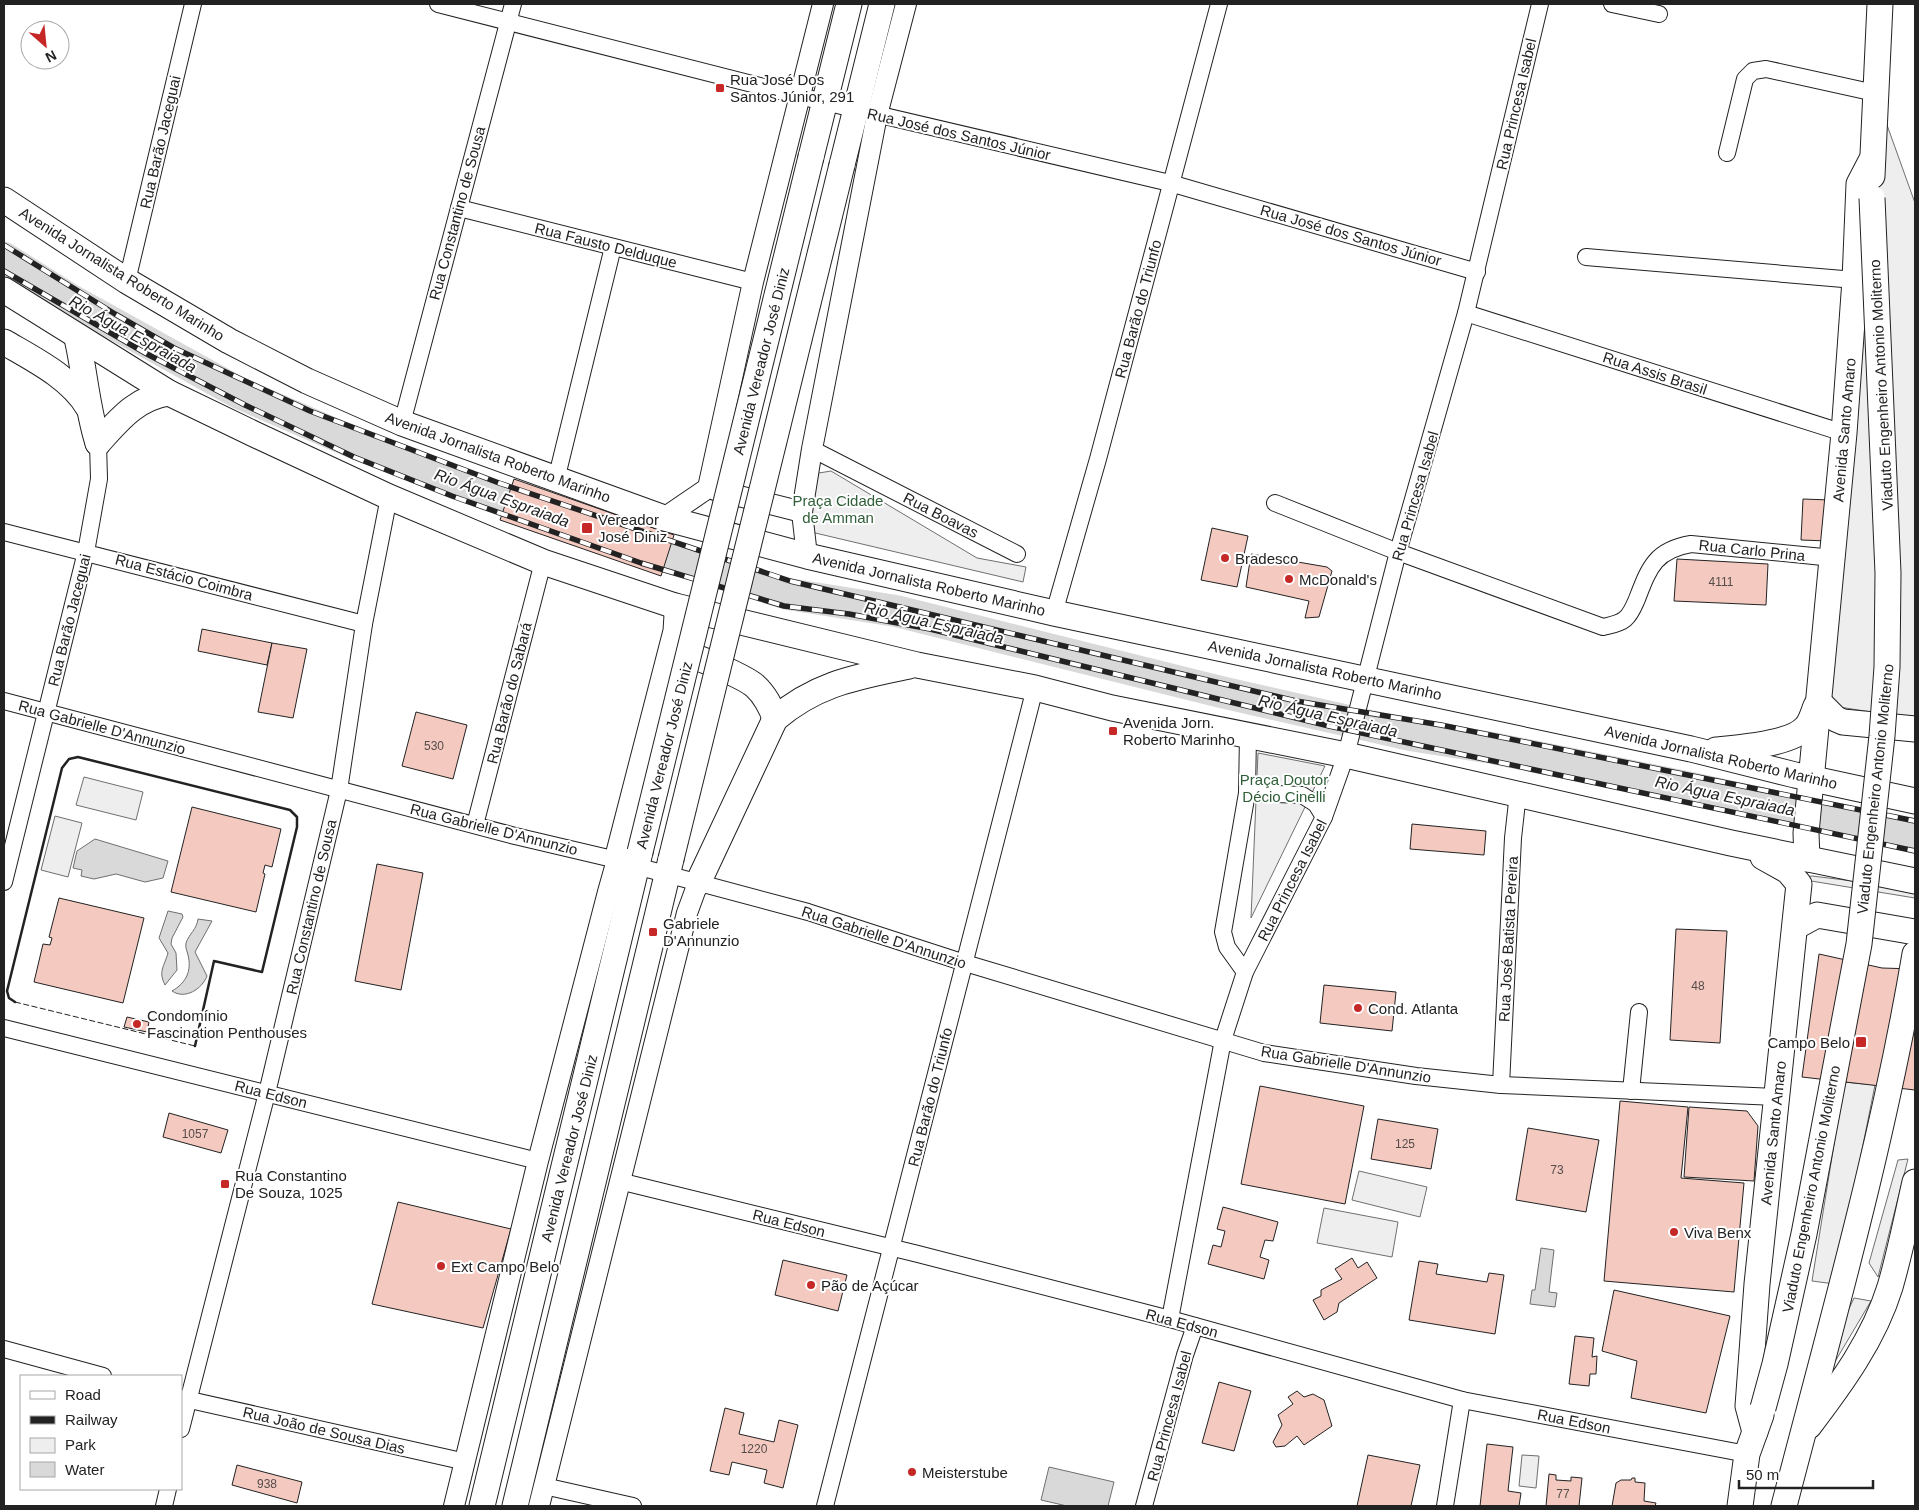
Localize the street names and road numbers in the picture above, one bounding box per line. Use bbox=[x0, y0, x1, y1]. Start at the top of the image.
street label: Rua Princesa Isabel bbox=[1493, 37, 1539, 171]
street label: Rua Barão Jaceguai bbox=[136, 74, 184, 210]
street label: Rua José dos Santos Júnior bbox=[866, 105, 1052, 163]
street label: Rua Constantino de Sousa bbox=[426, 124, 489, 302]
street label: Rua José dos Santos Júnior bbox=[1258, 201, 1444, 269]
street label: Avenida Jornalista Roberto Marinho bbox=[16, 204, 228, 344]
street label: Rua Fausto Delduque bbox=[533, 219, 679, 271]
street label: Rua Barão do Triunfo bbox=[1111, 238, 1165, 380]
street label: Viaduto Engenheiro Antonio Moliterno bbox=[1866, 259, 1896, 511]
street label: Avenida Vereador José Diniz bbox=[729, 266, 793, 456]
street label: Rua Assis Brasil bbox=[1601, 348, 1709, 398]
street label: Avenida Santo Amaro bbox=[1829, 357, 1859, 503]
street label: Avenida Jornalista Roberto Marinho bbox=[383, 408, 613, 506]
street label: Rua Princesa Isabel bbox=[1388, 429, 1442, 563]
street label: Rua Boavas bbox=[901, 489, 981, 541]
street label: Rua Carlo Prina bbox=[1698, 536, 1807, 564]
street label: Avenida Jornalista Roberto Marinho bbox=[811, 549, 1047, 619]
street label: Rua Estácio Coimbra bbox=[113, 550, 255, 604]
street label: Rua Barão Jaceguai bbox=[44, 552, 94, 688]
street label: Rua Barão do Sabará bbox=[483, 620, 535, 765]
street label: Avenida Jornalista Roberto Marinho bbox=[1207, 637, 1443, 703]
street label: Avenida Vereador José Diniz bbox=[632, 660, 696, 850]
street label: Viaduto Engenheiro Antonio Moliterno bbox=[1853, 663, 1897, 915]
street label: Rua Gabrielle D'Annunzio bbox=[17, 697, 187, 757]
street label: Avenida Jornalista Roberto Marinho bbox=[1603, 722, 1839, 792]
street label: Rua Gabrielle D'Annunzio bbox=[408, 800, 580, 858]
street label: Rua Princesa Isabel bbox=[1254, 816, 1330, 944]
street label: Rua Constantino de Sousa bbox=[283, 817, 340, 996]
street label: Rua José Batista Pereira bbox=[1495, 855, 1521, 1022]
street label: Rua Gabrielle D'Annunzio bbox=[800, 902, 968, 972]
street label: Rua Barão do Triunfo bbox=[905, 1026, 955, 1168]
street label: Rua Gabrielle D'Annunzio bbox=[1260, 1042, 1432, 1086]
street label: Avenida Vereador José Diniz bbox=[537, 1053, 601, 1243]
street label: Avenida Santo Amaro bbox=[1757, 1060, 1789, 1206]
street label: Viaduto Engenheiro Antonio Moliterno bbox=[1779, 1064, 1843, 1314]
street label: Rua Edson bbox=[233, 1077, 309, 1111]
street label: Rua Edson bbox=[751, 1206, 827, 1240]
street label: Rua Edson bbox=[1144, 1305, 1220, 1341]
street label: Rua Princesa Isabel bbox=[1143, 1349, 1195, 1483]
street label: Rua João de Sousa Dias bbox=[241, 1403, 407, 1457]
street label: Rua Edson bbox=[1536, 1406, 1612, 1436]

